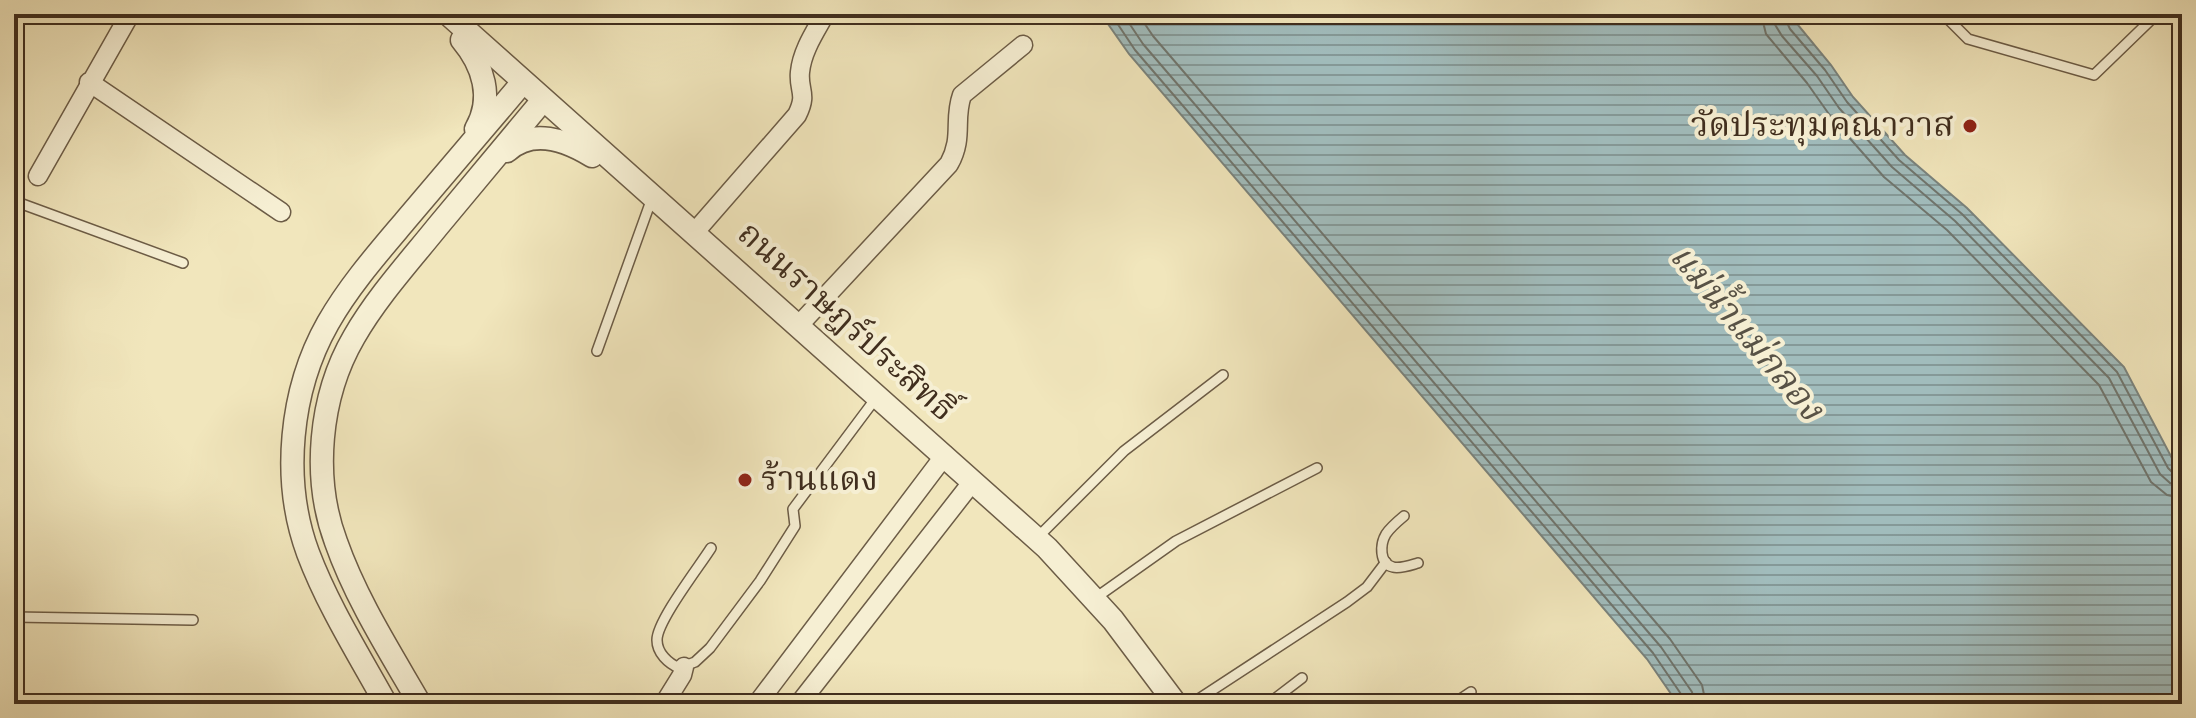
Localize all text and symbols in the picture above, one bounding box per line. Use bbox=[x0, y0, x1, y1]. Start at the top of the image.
place label: วัดประทุมคณาวาส bbox=[1691, 105, 1954, 147]
marker: วัดประทุมคณาวาส bbox=[1961, 117, 1979, 135]
street label: ถนนราษฎร์ประสิทธิ์ bbox=[728, 210, 968, 433]
water label: แม่น้ำแม่กลอง bbox=[1659, 232, 1839, 432]
place label: ร้านแดง bbox=[761, 459, 878, 501]
marker: ร้านแดง bbox=[736, 471, 754, 489]

